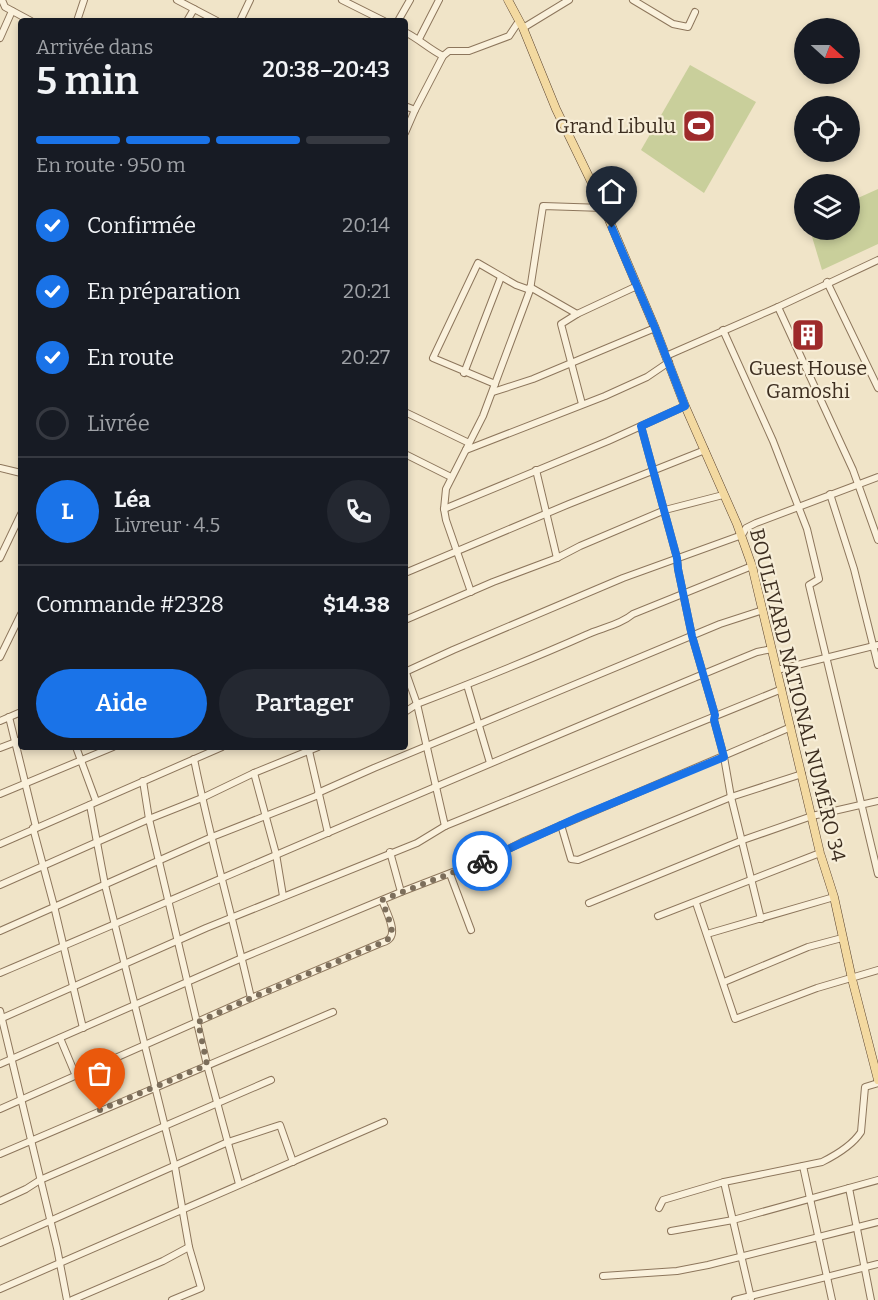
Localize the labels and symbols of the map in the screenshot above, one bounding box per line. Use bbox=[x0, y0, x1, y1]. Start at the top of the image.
north arrow bbox=[794, 18, 860, 84]
sports icon: Grand Libulu bbox=[681, 108, 717, 144]
place label: Grand Libulu bbox=[555, 114, 676, 138]
pin bbox=[586, 166, 637, 228]
building icon: Guest House Gamoshi bbox=[790, 317, 826, 353]
place label: Guest House Gamoshi bbox=[749, 356, 867, 403]
street label: BOULEVARD NATIONAL NUMÉRO 34 bbox=[745, 526, 851, 864]
courier bbox=[452, 831, 512, 891]
pin bbox=[74, 1048, 125, 1110]

